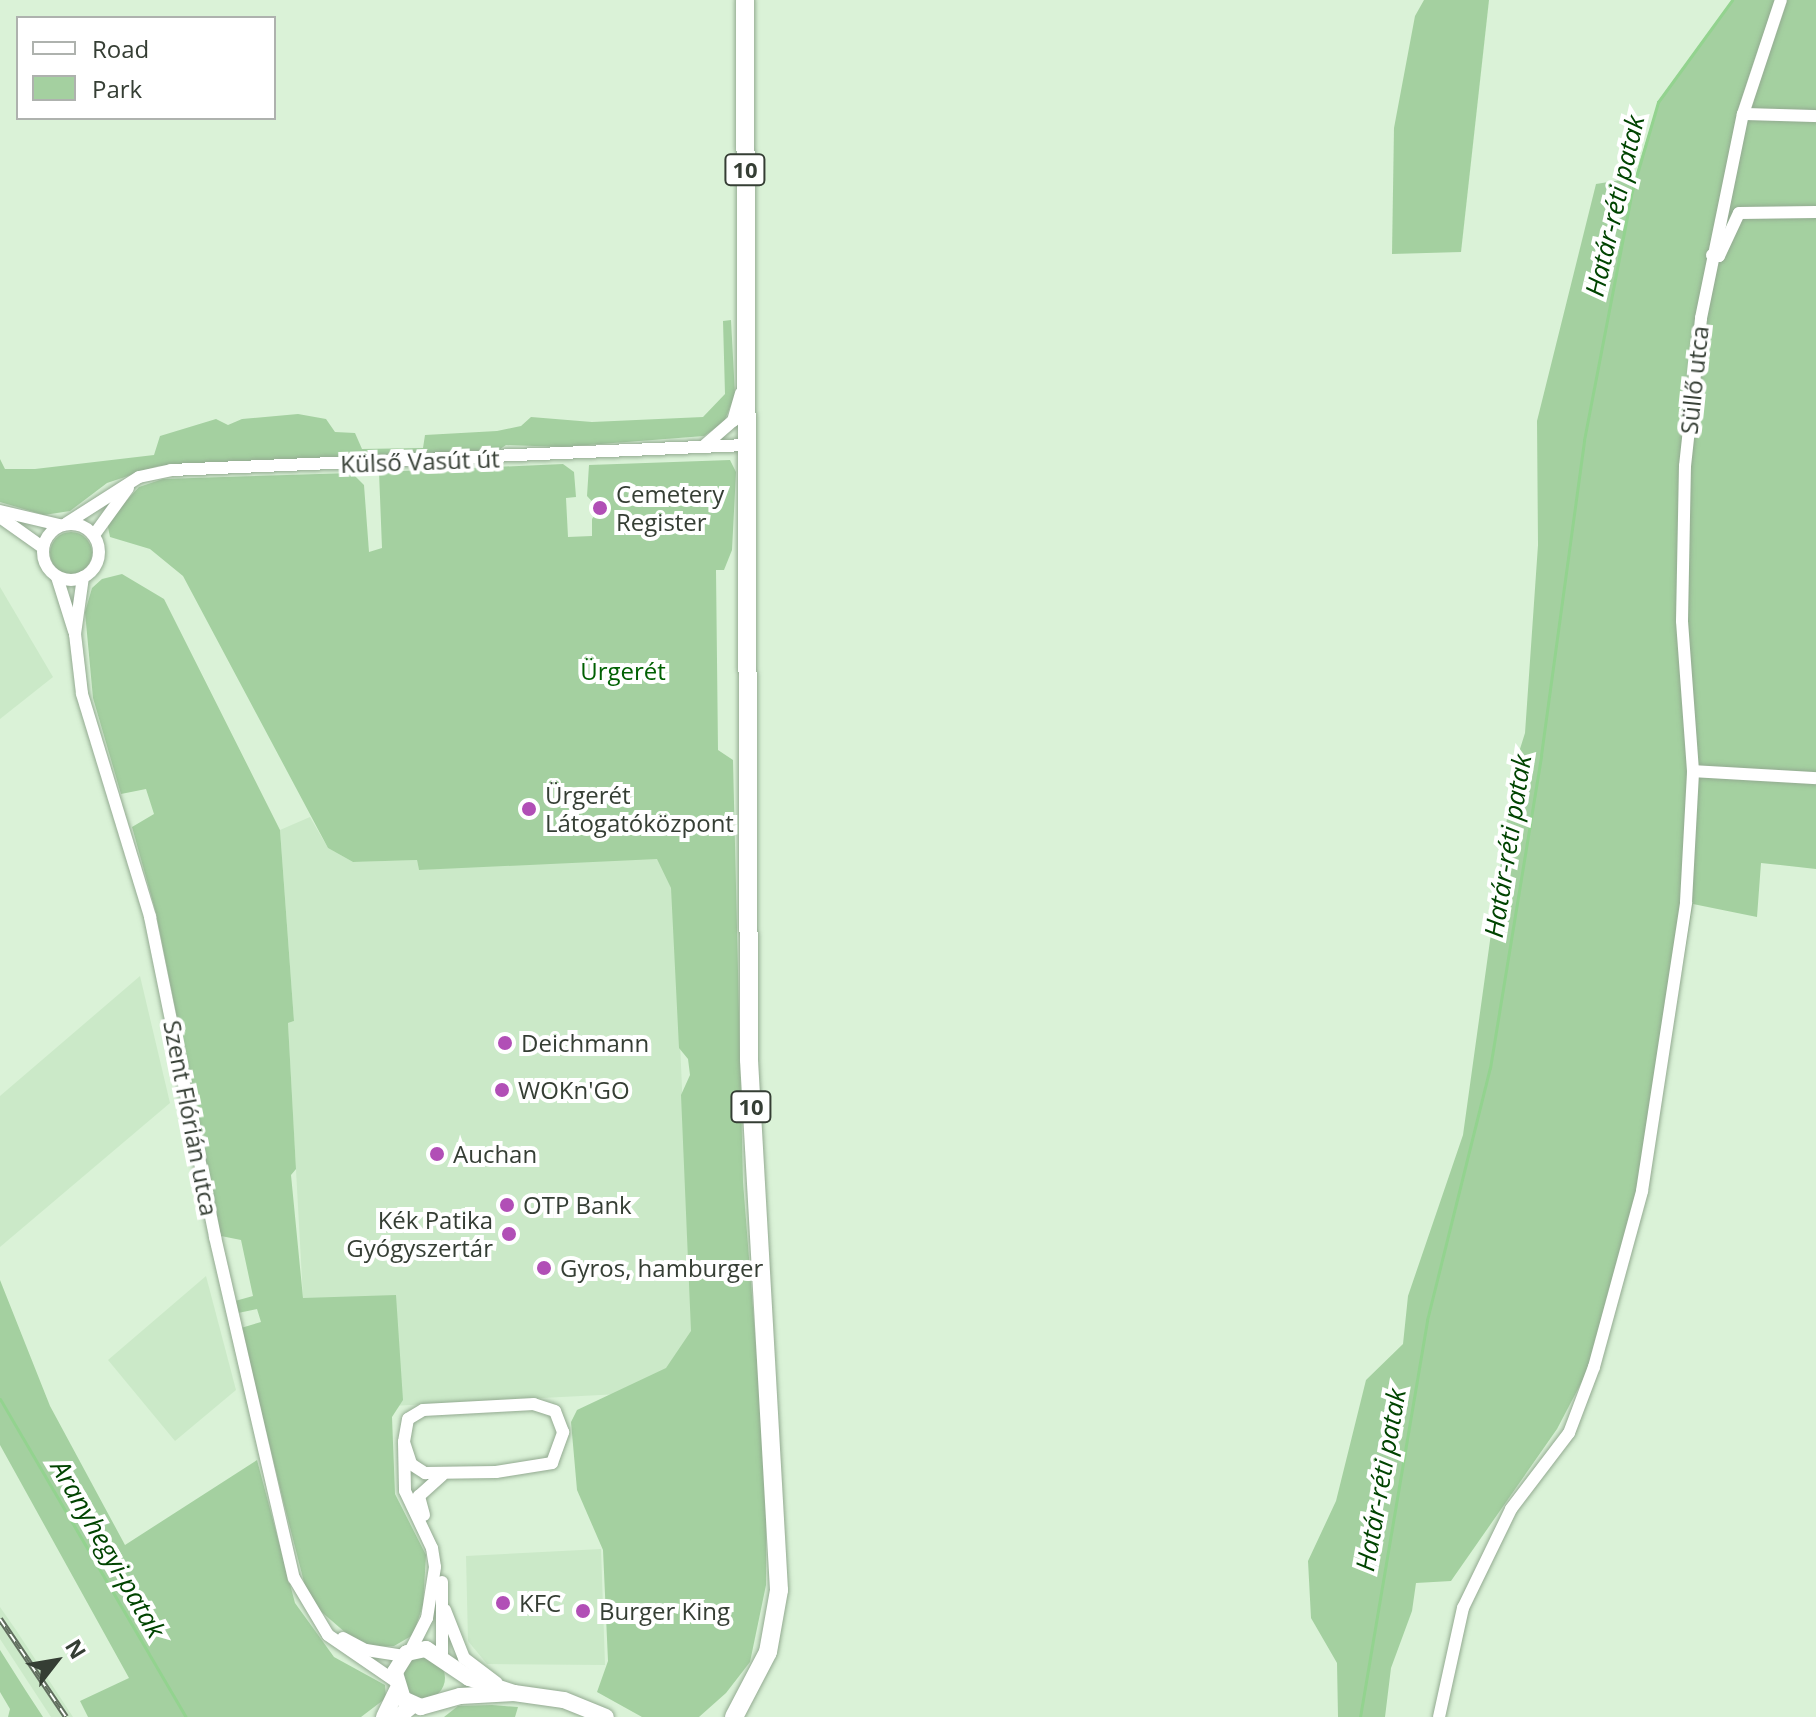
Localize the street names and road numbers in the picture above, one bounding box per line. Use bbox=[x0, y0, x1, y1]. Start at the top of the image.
road number: 10 bbox=[723, 152, 767, 188]
street label: Süllő utca bbox=[1674, 324, 1714, 436]
street label: Külső Vasút út bbox=[340, 444, 500, 478]
street label: Szent Flórián utca bbox=[158, 1018, 224, 1218]
road number: 10 bbox=[729, 1089, 773, 1125]

